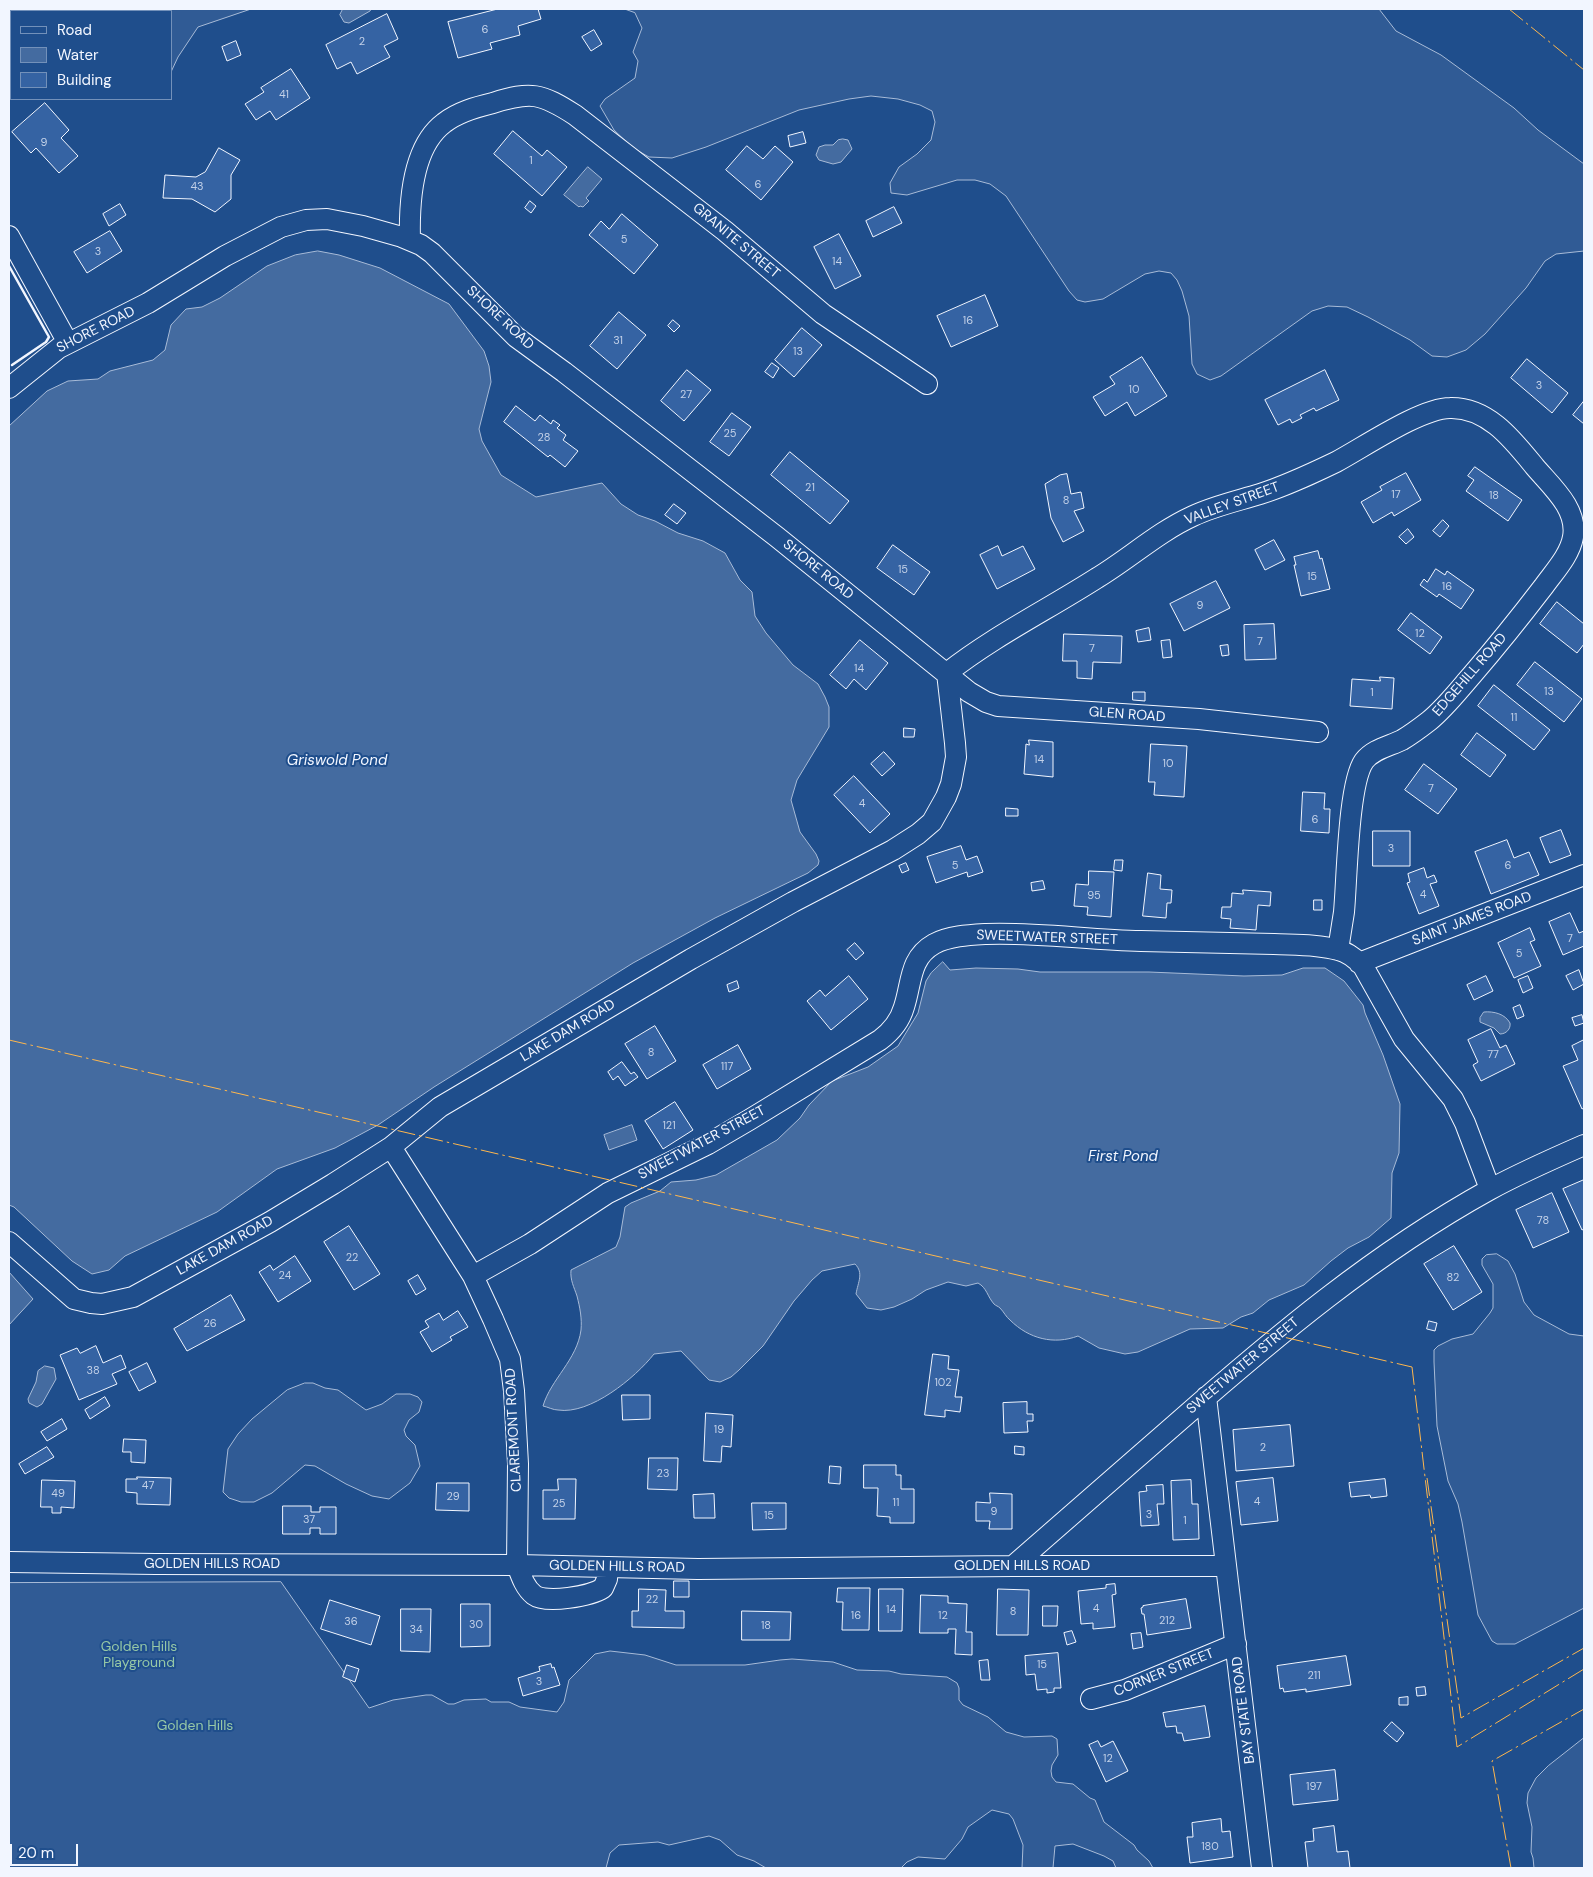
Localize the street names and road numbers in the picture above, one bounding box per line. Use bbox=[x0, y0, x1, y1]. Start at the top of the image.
street label: GRANITE STREET bbox=[689, 200, 783, 282]
street label: SHORE ROAD bbox=[463, 283, 537, 353]
street label: SHORE ROAD bbox=[54, 303, 138, 357]
street label: VALLEY STREET bbox=[1182, 479, 1282, 529]
street label: SHORE ROAD bbox=[779, 536, 857, 604]
street label: EDGEHILL ROAD bbox=[1429, 630, 1511, 720]
street label: GLEN ROAD bbox=[1088, 704, 1166, 726]
street label: SAINT JAMES ROAD bbox=[1410, 888, 1534, 950]
street label: SWEETWATER STREET bbox=[976, 927, 1118, 949]
street label: LAKE DAM ROAD bbox=[518, 996, 618, 1066]
street label: SWEETWATER STREET bbox=[636, 1102, 768, 1184]
street label: LAKE DAM ROAD bbox=[174, 1213, 276, 1279]
street label: SWEETWATER STREET bbox=[1183, 1314, 1303, 1418]
street label: CLAREMONT ROAD bbox=[502, 1368, 526, 1492]
street label: GOLDEN HILLS ROAD bbox=[144, 1556, 280, 1572]
street label: GOLDEN HILLS ROAD bbox=[549, 1557, 685, 1577]
street label: GOLDEN HILLS ROAD bbox=[954, 1558, 1090, 1574]
street label: CORNER STREET bbox=[1111, 1645, 1217, 1701]
street label: BAY STATE ROAD bbox=[1229, 1655, 1259, 1765]

